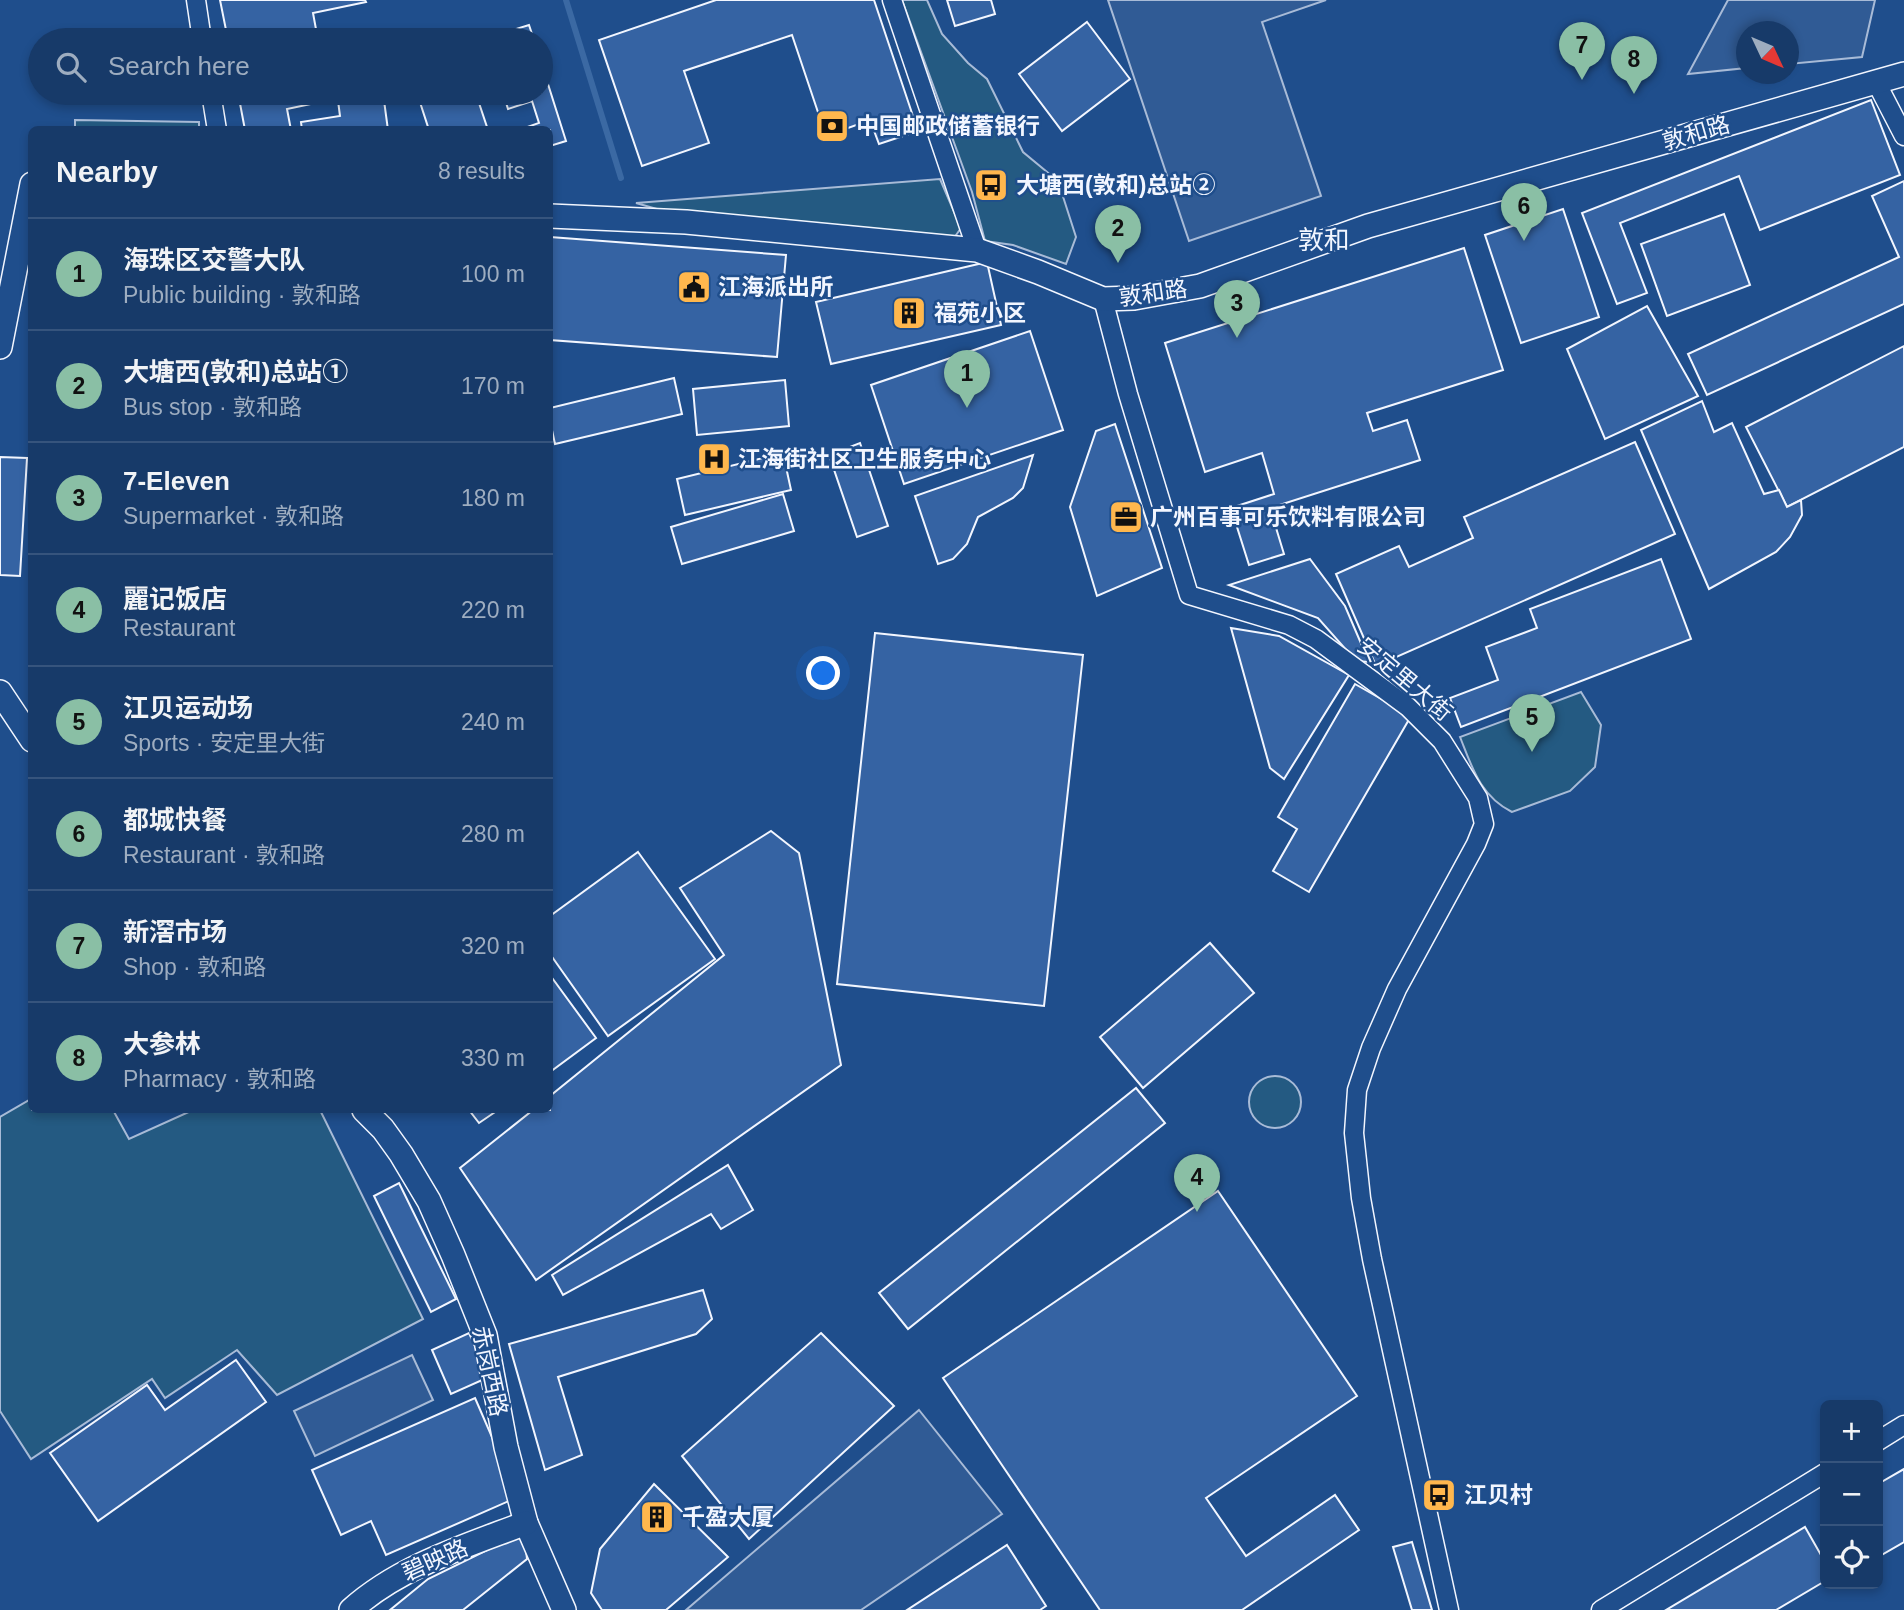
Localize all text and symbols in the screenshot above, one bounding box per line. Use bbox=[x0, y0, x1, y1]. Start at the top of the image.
north arrow bbox=[1736, 21, 1799, 84]
pin: 7 bbox=[1559, 22, 1605, 80]
search box bbox=[28, 28, 553, 105]
pin: 8 bbox=[1611, 36, 1657, 94]
icon: search bbox=[52, 48, 90, 86]
text: Search here bbox=[108, 51, 250, 81]
bank icon: 中国邮政储蓄银行 bbox=[813, 107, 851, 145]
street label: 敦和路 bbox=[1659, 111, 1733, 155]
place label: 中国邮政储蓄银行 bbox=[856, 113, 1040, 139]
text: Nearby bbox=[56, 155, 158, 188]
text: 8 results bbox=[438, 158, 525, 184]
bus stop icon: 大塘西(敦和)总站② bbox=[972, 166, 1010, 204]
place label: 大塘西(敦和)总站② bbox=[1016, 172, 1215, 198]
pin: 6 bbox=[1501, 183, 1547, 241]
pin: 2 bbox=[1095, 205, 1141, 263]
district label: 敦和 bbox=[1298, 225, 1350, 255]
text: 海珠区交警大队 bbox=[123, 245, 305, 275]
text: 1 bbox=[73, 261, 85, 287]
text: 100 m bbox=[461, 261, 525, 287]
public building icon: 江海派出所 bbox=[675, 268, 713, 306]
place label: 江海派出所 bbox=[718, 274, 833, 300]
street label: 敦和路 bbox=[1117, 275, 1189, 311]
pin: 3 bbox=[1214, 280, 1260, 338]
text: Public building · 敦和路 bbox=[123, 282, 361, 308]
building icon: 福苑小区 bbox=[890, 294, 928, 332]
place label: 福苑小区 bbox=[934, 300, 1026, 326]
pin: 1 bbox=[944, 350, 990, 408]
text: 大塘西(敦和)总站① bbox=[123, 357, 348, 387]
text: 2 bbox=[73, 373, 85, 399]
text: 170 m bbox=[461, 373, 525, 399]
text: Bus stop · 敦和路 bbox=[123, 394, 302, 420]
hospital icon: 江海街社区卫生服务中心 bbox=[695, 440, 733, 478]
place label: 江海街社区卫生服务中心 bbox=[738, 446, 991, 472]
text: 7-Eleven bbox=[123, 466, 230, 496]
text: 3 bbox=[73, 485, 85, 511]
text: 180 m bbox=[461, 485, 525, 511]
office icon: 广州百事可乐饮料有限公司 bbox=[1107, 498, 1145, 536]
text: Supermarket · 敦和路 bbox=[123, 503, 344, 529]
place label: 广州百事可乐饮料有限公司 bbox=[1150, 504, 1426, 530]
text: 麗记饭店 bbox=[123, 584, 227, 614]
text: 4 bbox=[73, 597, 85, 623]
text: 220 m bbox=[461, 597, 525, 623]
text: Restaurant bbox=[123, 615, 236, 641]
street label: 安定里大街 bbox=[1353, 632, 1457, 726]
your location bbox=[806, 656, 840, 690]
text: 江贝运动场 bbox=[123, 693, 253, 723]
pin: 5 bbox=[1509, 694, 1555, 752]
text: 5 bbox=[73, 709, 85, 735]
text: 240 m bbox=[461, 709, 525, 735]
text: Sports · 安定里大街 bbox=[123, 730, 325, 756]
text: 都城快餐 bbox=[123, 805, 227, 835]
text: 6 bbox=[73, 821, 85, 847]
text: 280 m bbox=[461, 821, 525, 847]
text: Restaurant · 敦和路 bbox=[123, 842, 325, 868]
text: 新滘市场 bbox=[123, 917, 227, 947]
text: 7 bbox=[73, 933, 85, 959]
text: 320 m bbox=[461, 933, 525, 959]
text: Shop · 敦和路 bbox=[123, 954, 266, 980]
text: 大参林 bbox=[123, 1029, 201, 1059]
text: 8 bbox=[73, 1045, 85, 1071]
text: 330 m bbox=[461, 1045, 525, 1071]
text: Pharmacy · 敦和路 bbox=[123, 1066, 316, 1092]
pin: 4 bbox=[1174, 1154, 1220, 1212]
street label: 赤岗西路 bbox=[468, 1323, 512, 1419]
map controls bbox=[1820, 1400, 1883, 1589]
button: + bbox=[1820, 1400, 1883, 1463]
button: − bbox=[1820, 1463, 1883, 1526]
bus stop icon: 江贝村 bbox=[1420, 1476, 1458, 1514]
place label: 江贝村 bbox=[1464, 1482, 1533, 1508]
building icon: 千盈大厦 bbox=[638, 1498, 676, 1536]
place label: 千盈大厦 bbox=[682, 1504, 774, 1530]
button: locate bbox=[1820, 1526, 1883, 1589]
street label: 碧映路 bbox=[398, 1534, 472, 1586]

